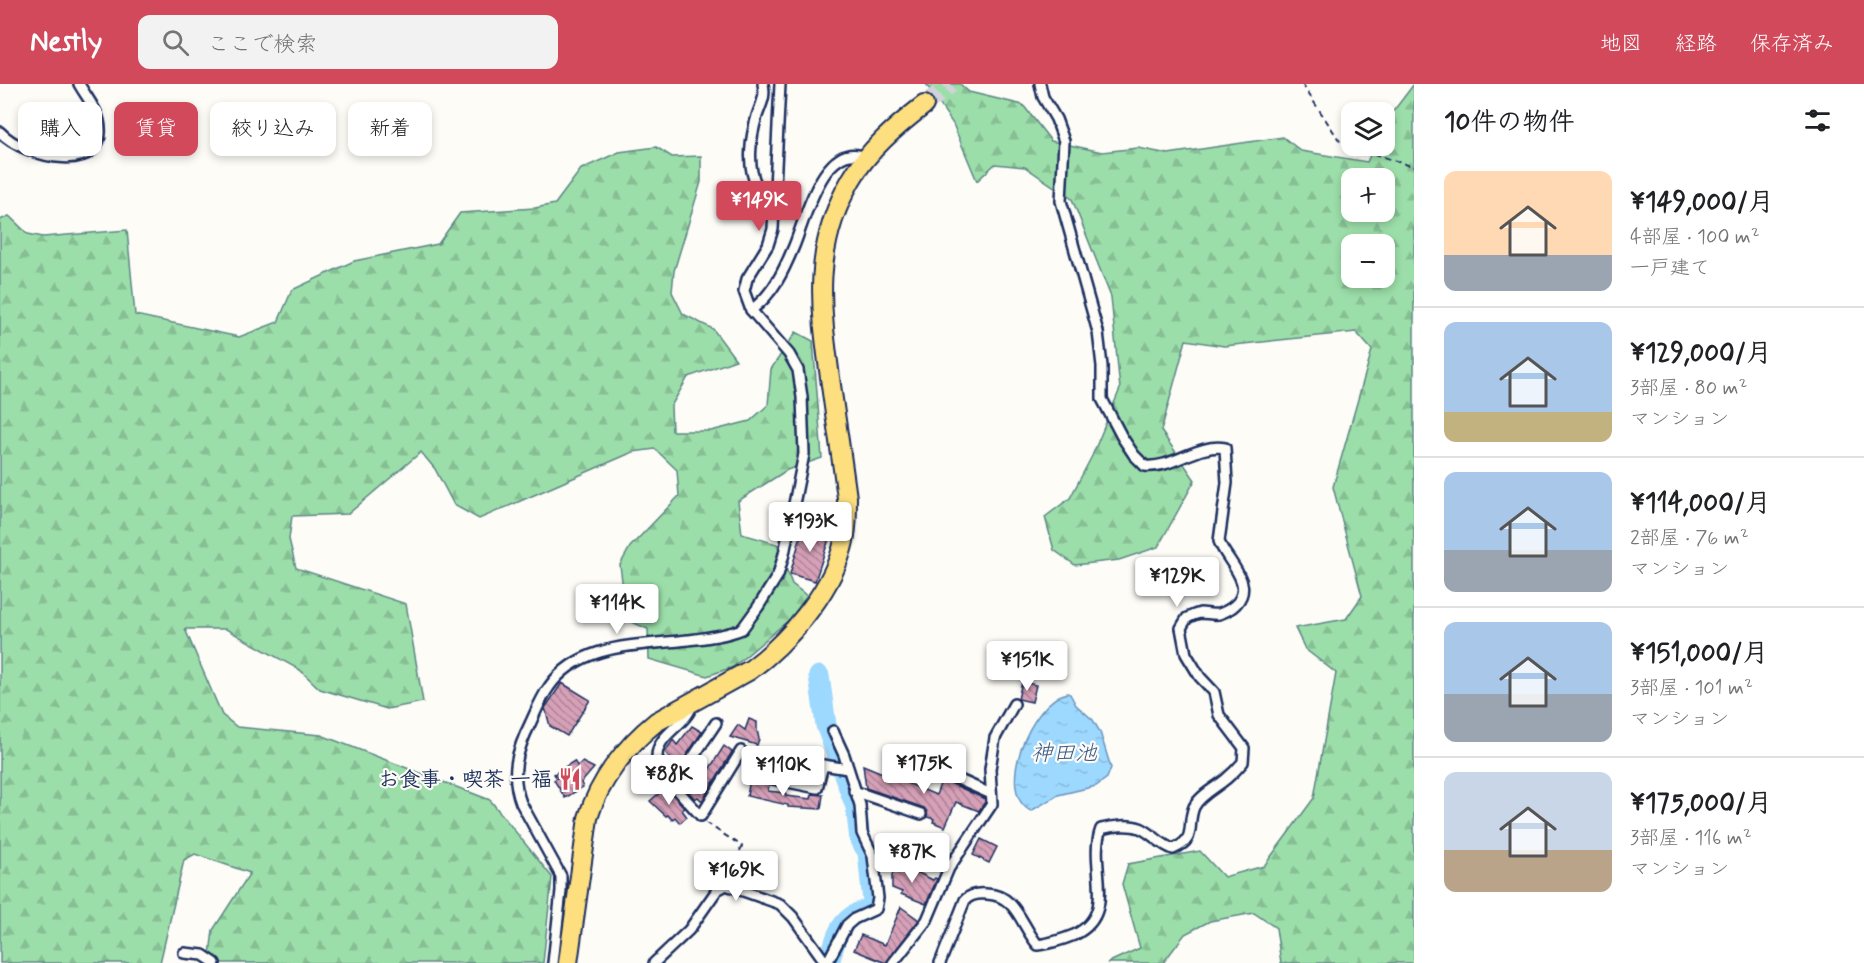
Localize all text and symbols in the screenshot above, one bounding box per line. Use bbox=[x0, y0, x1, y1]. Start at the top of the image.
search box bbox=[138, 15, 558, 69]
text: Nestly bbox=[30, 24, 102, 61]
icon: search bbox=[159, 26, 192, 59]
text: 地図 bbox=[1600, 30, 1642, 58]
text: 経路 bbox=[1675, 30, 1717, 58]
text: 保存済み bbox=[1750, 30, 1834, 58]
text: ここで検索 bbox=[207, 31, 317, 59]
chip: 購入 bbox=[18, 102, 102, 156]
chip: 賃貸 bbox=[114, 102, 198, 156]
chip: 絞り込み bbox=[210, 102, 336, 156]
chip: 新着 bbox=[348, 102, 432, 156]
map controls bbox=[1341, 102, 1395, 288]
button: layers bbox=[1341, 102, 1395, 156]
icon: filters bbox=[1801, 104, 1834, 137]
text: 10件の物件 bbox=[1444, 106, 1575, 140]
button: + bbox=[1341, 168, 1395, 222]
pin: ¥149K bbox=[717, 181, 801, 232]
text: ¥149,000/月 bbox=[1630, 186, 1774, 220]
text: ¥149K bbox=[730, 187, 788, 214]
icon: home bbox=[1492, 195, 1564, 267]
text: 4部屋 · 100 m² bbox=[1630, 224, 1760, 251]
button: − bbox=[1341, 234, 1395, 288]
text: 一戸建て bbox=[1630, 255, 1710, 282]
text: ¥129,000/月 bbox=[1630, 337, 1772, 371]
icon: home bbox=[1492, 346, 1564, 418]
text: 3部屋 · 80 m² bbox=[1630, 375, 1747, 402]
text: マンション bbox=[1630, 406, 1729, 433]
text: ¥114,000/月 bbox=[1630, 487, 1771, 521]
icon: home bbox=[1492, 496, 1564, 568]
pin: ¥193K bbox=[768, 502, 852, 553]
text: ¥193K bbox=[783, 508, 837, 535]
text: 2部屋 · 76 m² bbox=[1630, 525, 1749, 552]
text: マンション bbox=[1630, 556, 1729, 583]
pin: ¥129K bbox=[1135, 557, 1219, 608]
text: ¥129K bbox=[1149, 563, 1205, 590]
pin: ¥114K bbox=[575, 584, 659, 635]
text: ¥114K bbox=[590, 590, 644, 617]
text: ¥151,000/月 bbox=[1630, 637, 1769, 671]
pin: ¥151K bbox=[985, 641, 1069, 692]
icon: home bbox=[1492, 646, 1564, 718]
text: ¥151K bbox=[1000, 647, 1054, 674]
text: 3部屋 · 101 m² bbox=[1630, 675, 1753, 702]
text: マンション bbox=[1630, 706, 1729, 733]
water label: 神田池 bbox=[1031, 740, 1098, 768]
pin: ¥175K bbox=[882, 744, 966, 795]
pin: ¥110K bbox=[741, 746, 825, 797]
text: ¥175K bbox=[896, 750, 952, 777]
text: ¥110K bbox=[755, 752, 811, 779]
pin: ¥88K bbox=[633, 755, 705, 806]
text: ¥88K bbox=[645, 761, 693, 788]
place label: お食事・喫茶 一福 bbox=[378, 766, 552, 794]
restaurant icon: お食事・喫茶 一福 bbox=[557, 766, 583, 792]
text: ¥175,000/月 bbox=[1630, 787, 1772, 821]
icon: home bbox=[1492, 796, 1564, 868]
text: 3部屋 · 116 m² bbox=[1630, 825, 1752, 852]
pin: ¥87K bbox=[876, 833, 948, 884]
text: ¥87K bbox=[889, 839, 935, 866]
pin: ¥169K bbox=[694, 851, 778, 902]
text: マンション bbox=[1630, 856, 1729, 883]
text: ¥169K bbox=[708, 857, 764, 884]

